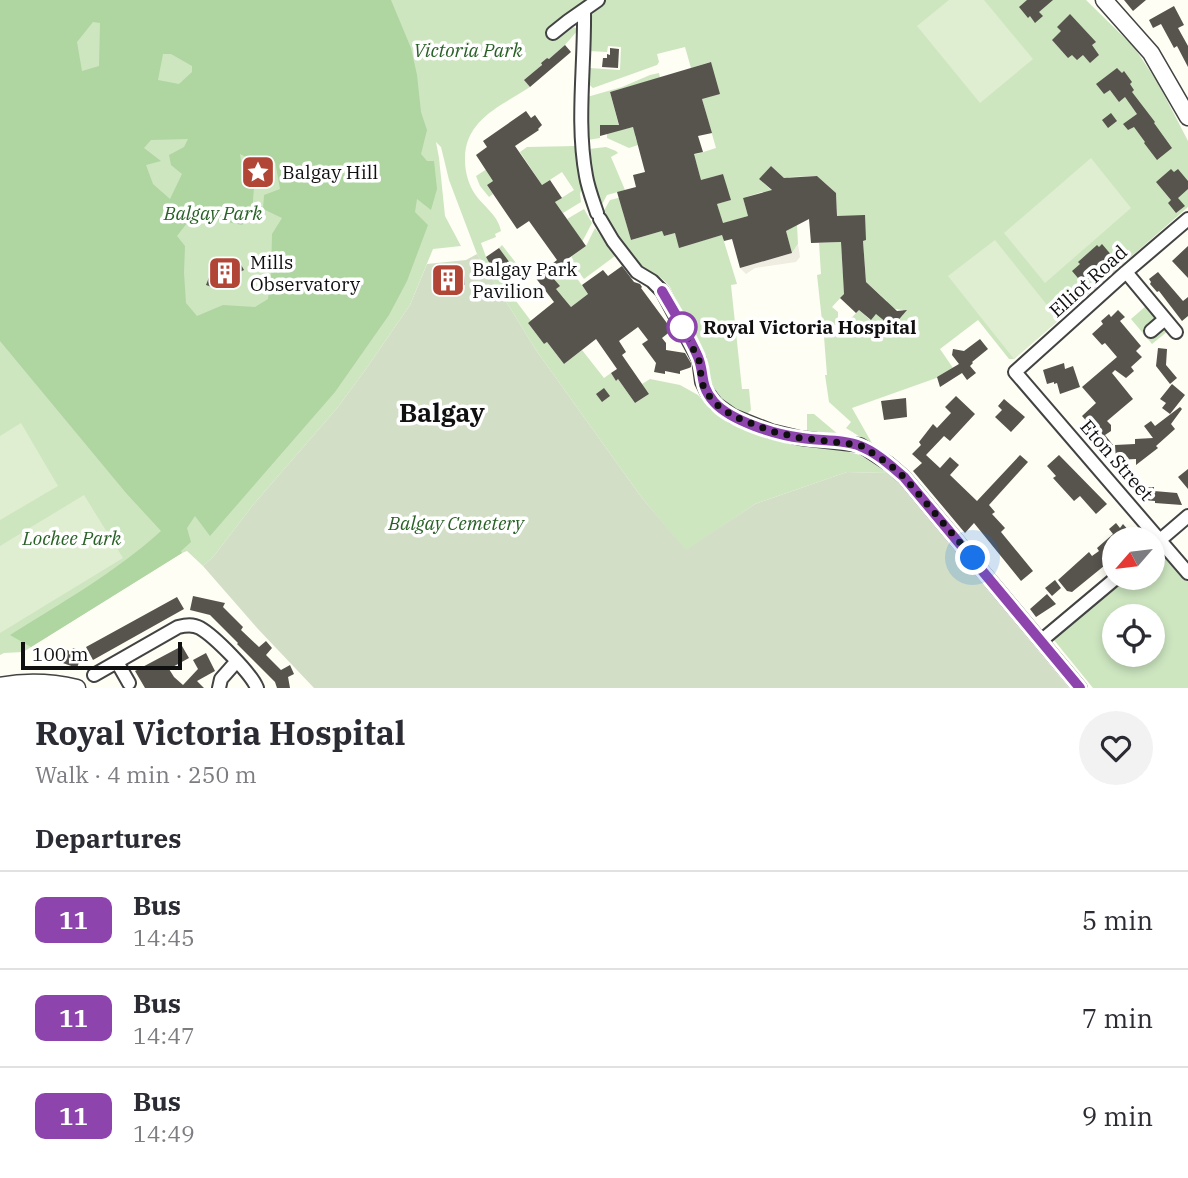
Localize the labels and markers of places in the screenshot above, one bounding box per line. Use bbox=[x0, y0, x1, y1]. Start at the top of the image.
place icon: Balgay Hill bbox=[239, 153, 277, 191]
place label: Balgay Hill bbox=[282, 160, 378, 184]
place label: Mills Observatory bbox=[250, 250, 361, 296]
building icon: Mills Observatory bbox=[206, 254, 244, 292]
place label: Balgay Park Pavilion bbox=[472, 257, 577, 303]
building icon: Balgay Park Pavilion bbox=[429, 261, 467, 299]
marker: Royal Victoria Hospital bbox=[667, 312, 697, 342]
place label: Royal Victoria Hospital bbox=[703, 315, 916, 339]

